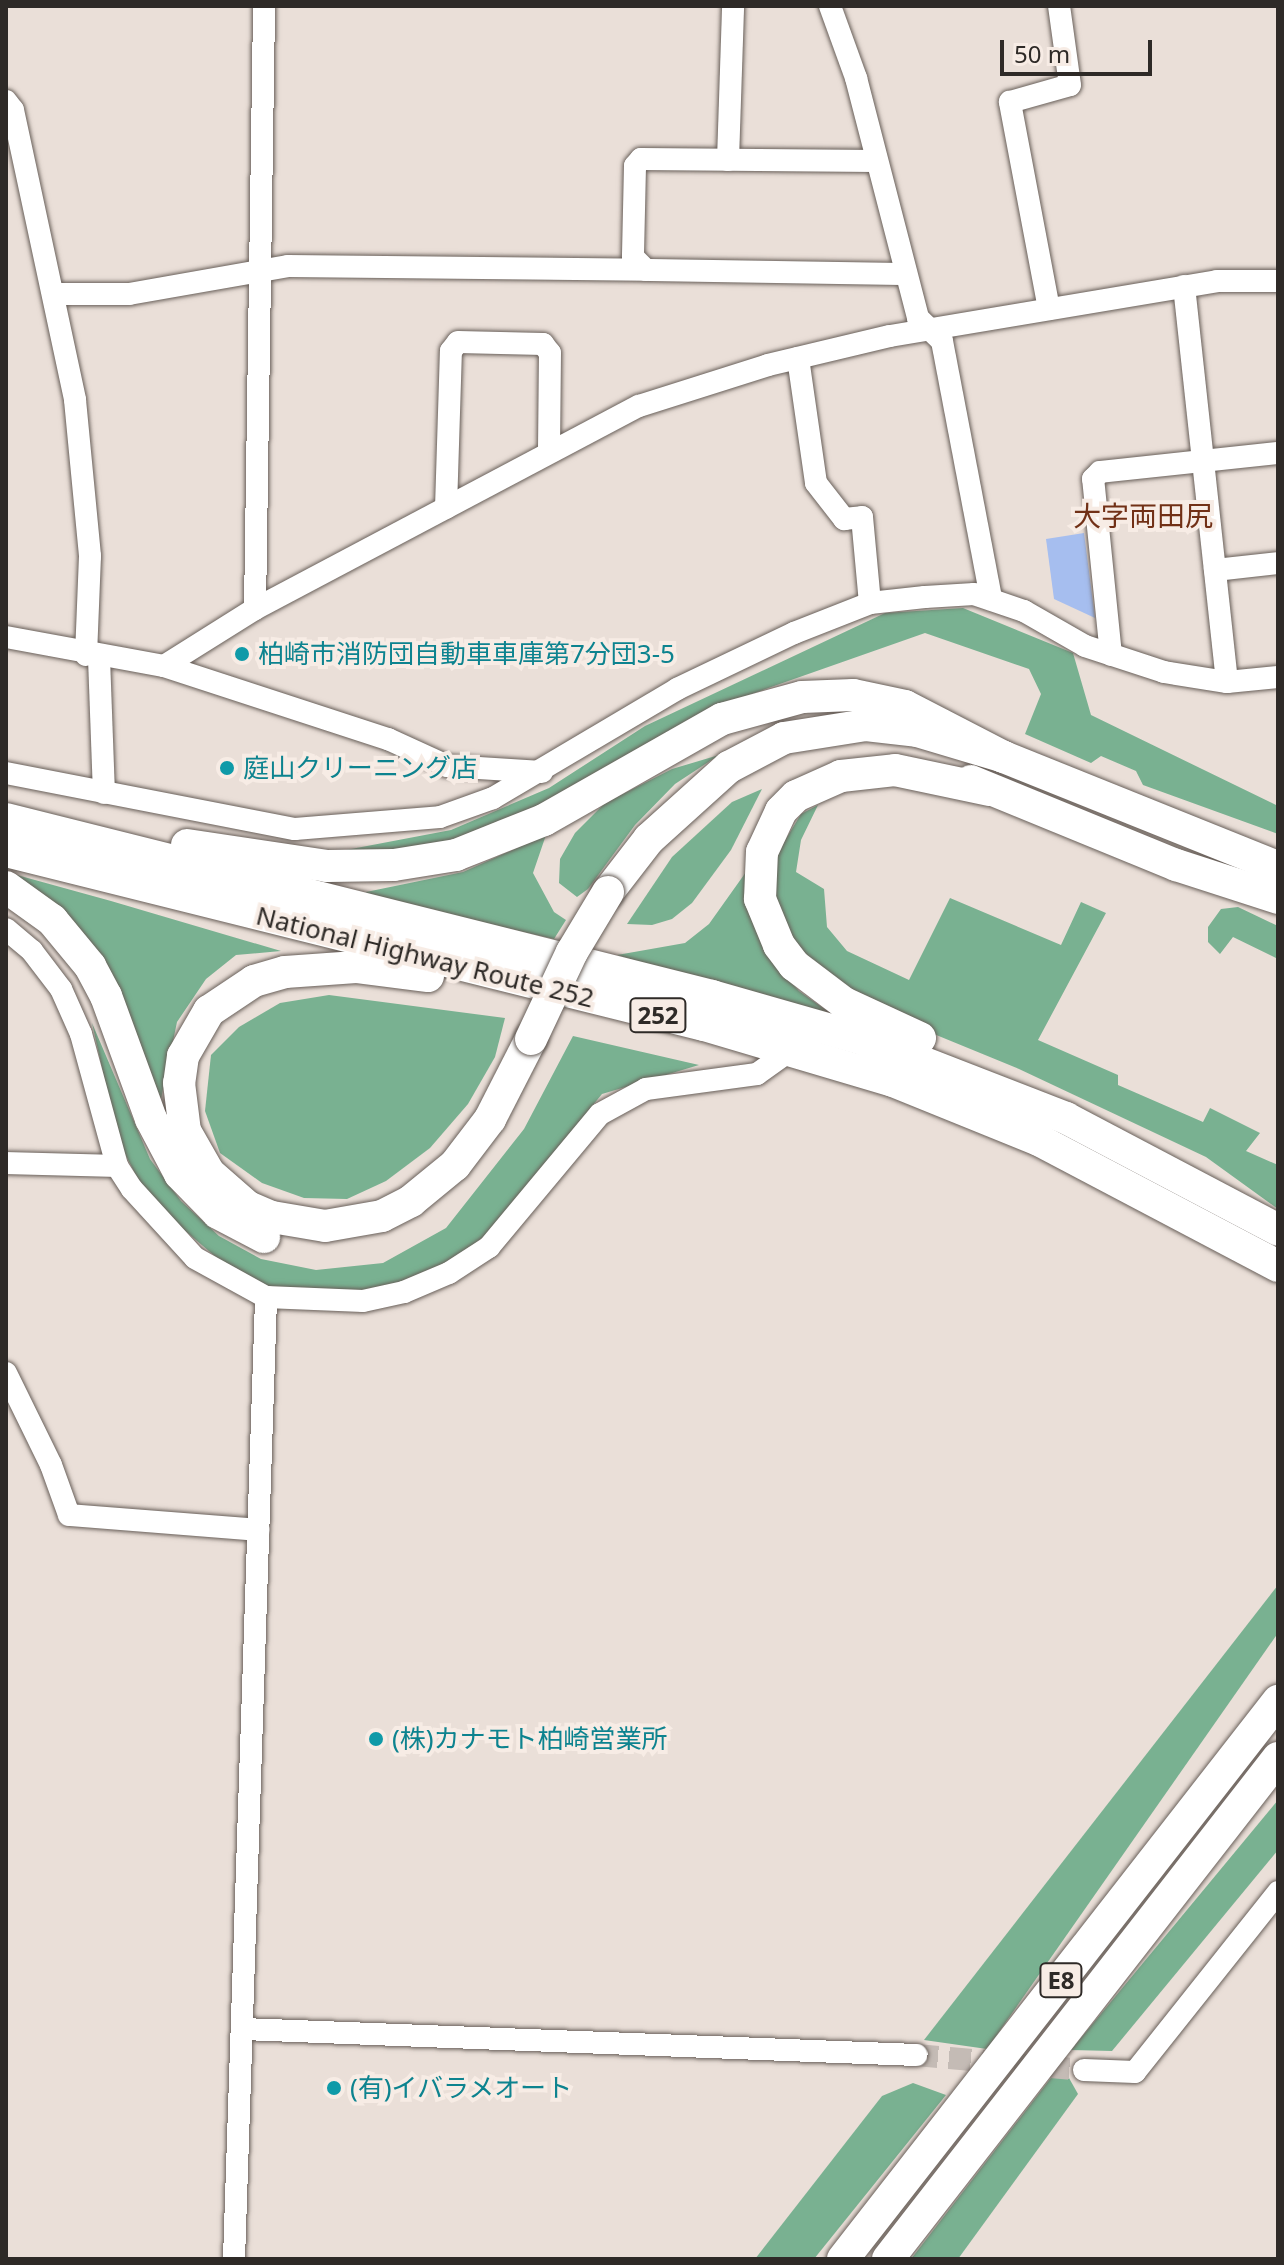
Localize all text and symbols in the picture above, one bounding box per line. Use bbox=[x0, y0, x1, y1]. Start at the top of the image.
scale bar bbox=[1004, 24, 1156, 74]
text: 50 m bbox=[1014, 37, 1070, 70]
district label: 大字両田尻 bbox=[1073, 498, 1213, 532]
place label: 柏崎市消防団自動車車庫第7分団3-5 bbox=[258, 638, 675, 670]
marker: 柏崎市消防団自動車車庫第7分団3-5 bbox=[233, 645, 251, 663]
place label: 庭山クリーニング店 bbox=[243, 752, 477, 784]
marker: 庭山クリーニング店 bbox=[218, 759, 236, 777]
street label: National Highway Route 252 bbox=[253, 900, 597, 1014]
road number: 252 bbox=[628, 995, 688, 1035]
place label: (株)カナモト柏崎営業所 bbox=[392, 1723, 668, 1755]
marker: (株)カナモト柏崎営業所 bbox=[367, 1730, 385, 1748]
road number: E8 bbox=[1039, 1960, 1083, 2000]
place label: (有)イバラメオート bbox=[350, 2072, 574, 2104]
marker: (有)イバラメオート bbox=[325, 2079, 343, 2097]

